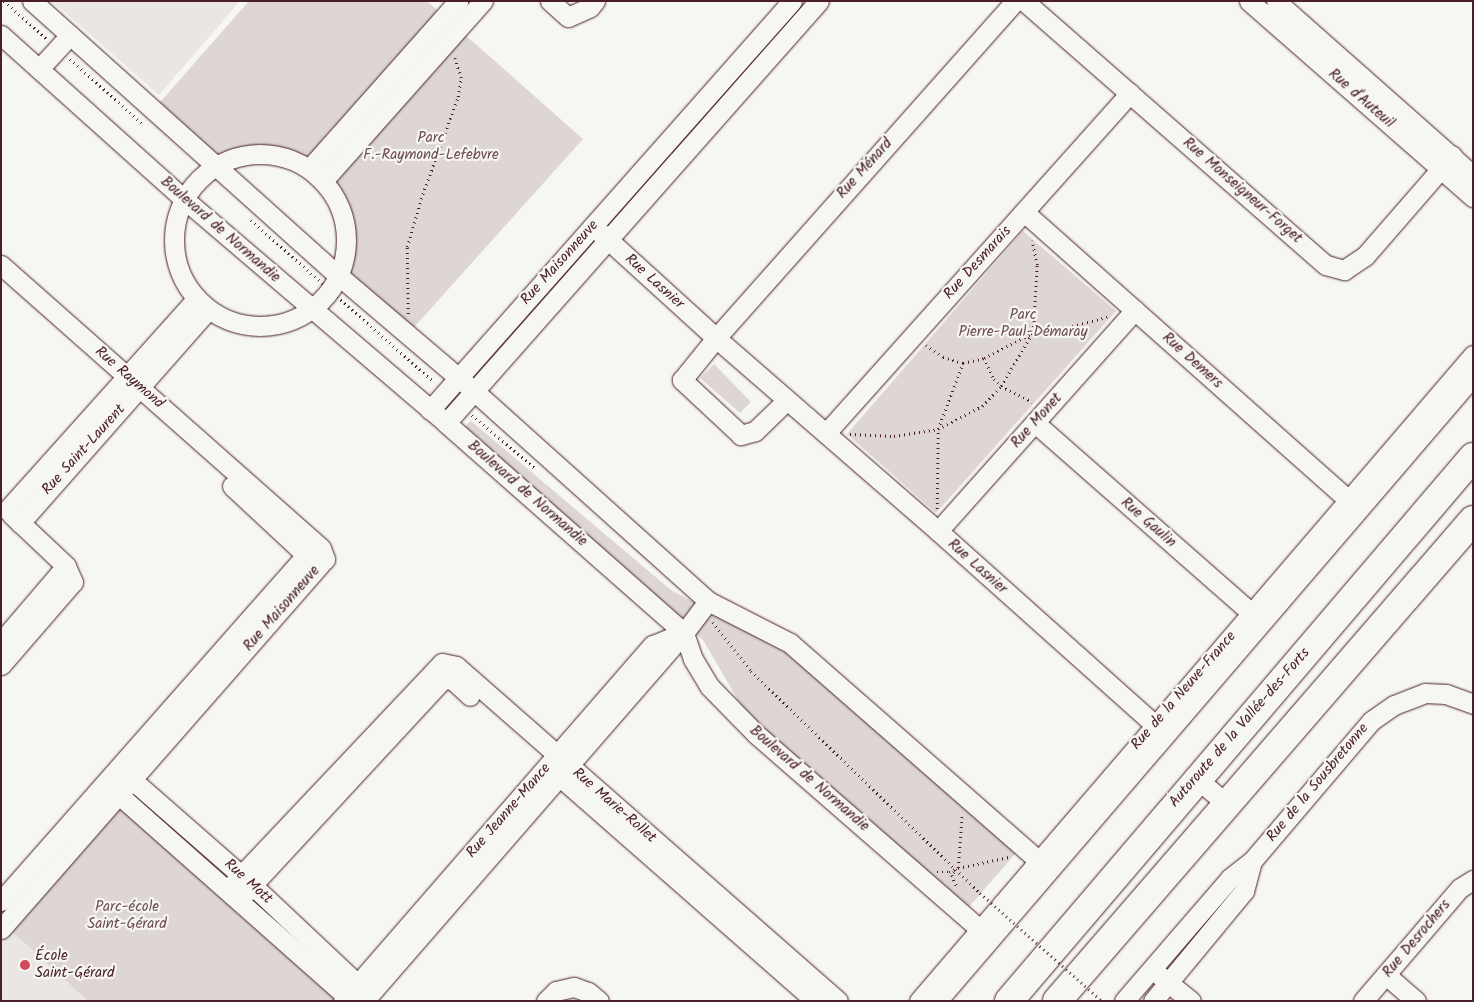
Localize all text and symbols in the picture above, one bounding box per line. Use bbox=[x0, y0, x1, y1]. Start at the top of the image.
street label: Rue d'Auteuil bbox=[1324, 65, 1398, 133]
park label: Parc F.-Raymond-Lefebvre bbox=[363, 129, 499, 164]
street label: Rue Monseigneur-Forget bbox=[1179, 134, 1305, 248]
street label: Rue Ménard bbox=[833, 135, 897, 203]
street label: Boulevard de Normandie bbox=[156, 173, 284, 287]
street label: Rue Maisonneuve bbox=[517, 217, 603, 309]
street label: Rue Desmarais bbox=[940, 223, 1016, 303]
street label: Rue Lasnier bbox=[621, 251, 687, 313]
park label: Parc Pierre-Paul-Démaray bbox=[958, 306, 1088, 341]
street label: Rue Demers bbox=[1158, 329, 1226, 393]
street label: Rue Raymond bbox=[91, 343, 167, 413]
street label: Rue Monet bbox=[1008, 390, 1066, 452]
street label: Rue Saint-Laurent bbox=[39, 401, 129, 499]
street label: Boulevard de Normandie bbox=[463, 437, 591, 551]
street label: Rue Gaulin bbox=[1117, 494, 1179, 552]
street label: Rue Lasnier bbox=[944, 536, 1010, 598]
street label: Rue Maisonneuve bbox=[240, 563, 324, 655]
street label: Rue de la Neuve-France bbox=[1128, 628, 1240, 754]
street label: Autoroute de la Vallée-des-Forts bbox=[1166, 645, 1314, 811]
street label: Rue de la Sousbretonne bbox=[1263, 720, 1373, 846]
street label: Boulevard de Normandie bbox=[745, 722, 873, 836]
street label: Rue Jeanne-Mance bbox=[463, 760, 555, 862]
street label: Rue Marie-Rollet bbox=[568, 765, 660, 847]
street label: Rue Mott bbox=[220, 856, 276, 908]
street label: Rue Desrochers bbox=[1379, 896, 1455, 982]
park label: Parc-école Saint-Gérard bbox=[87, 898, 167, 933]
place label: École Saint-Gérard bbox=[35, 947, 114, 982]
marker: École Saint-Gérard bbox=[19, 959, 31, 971]

